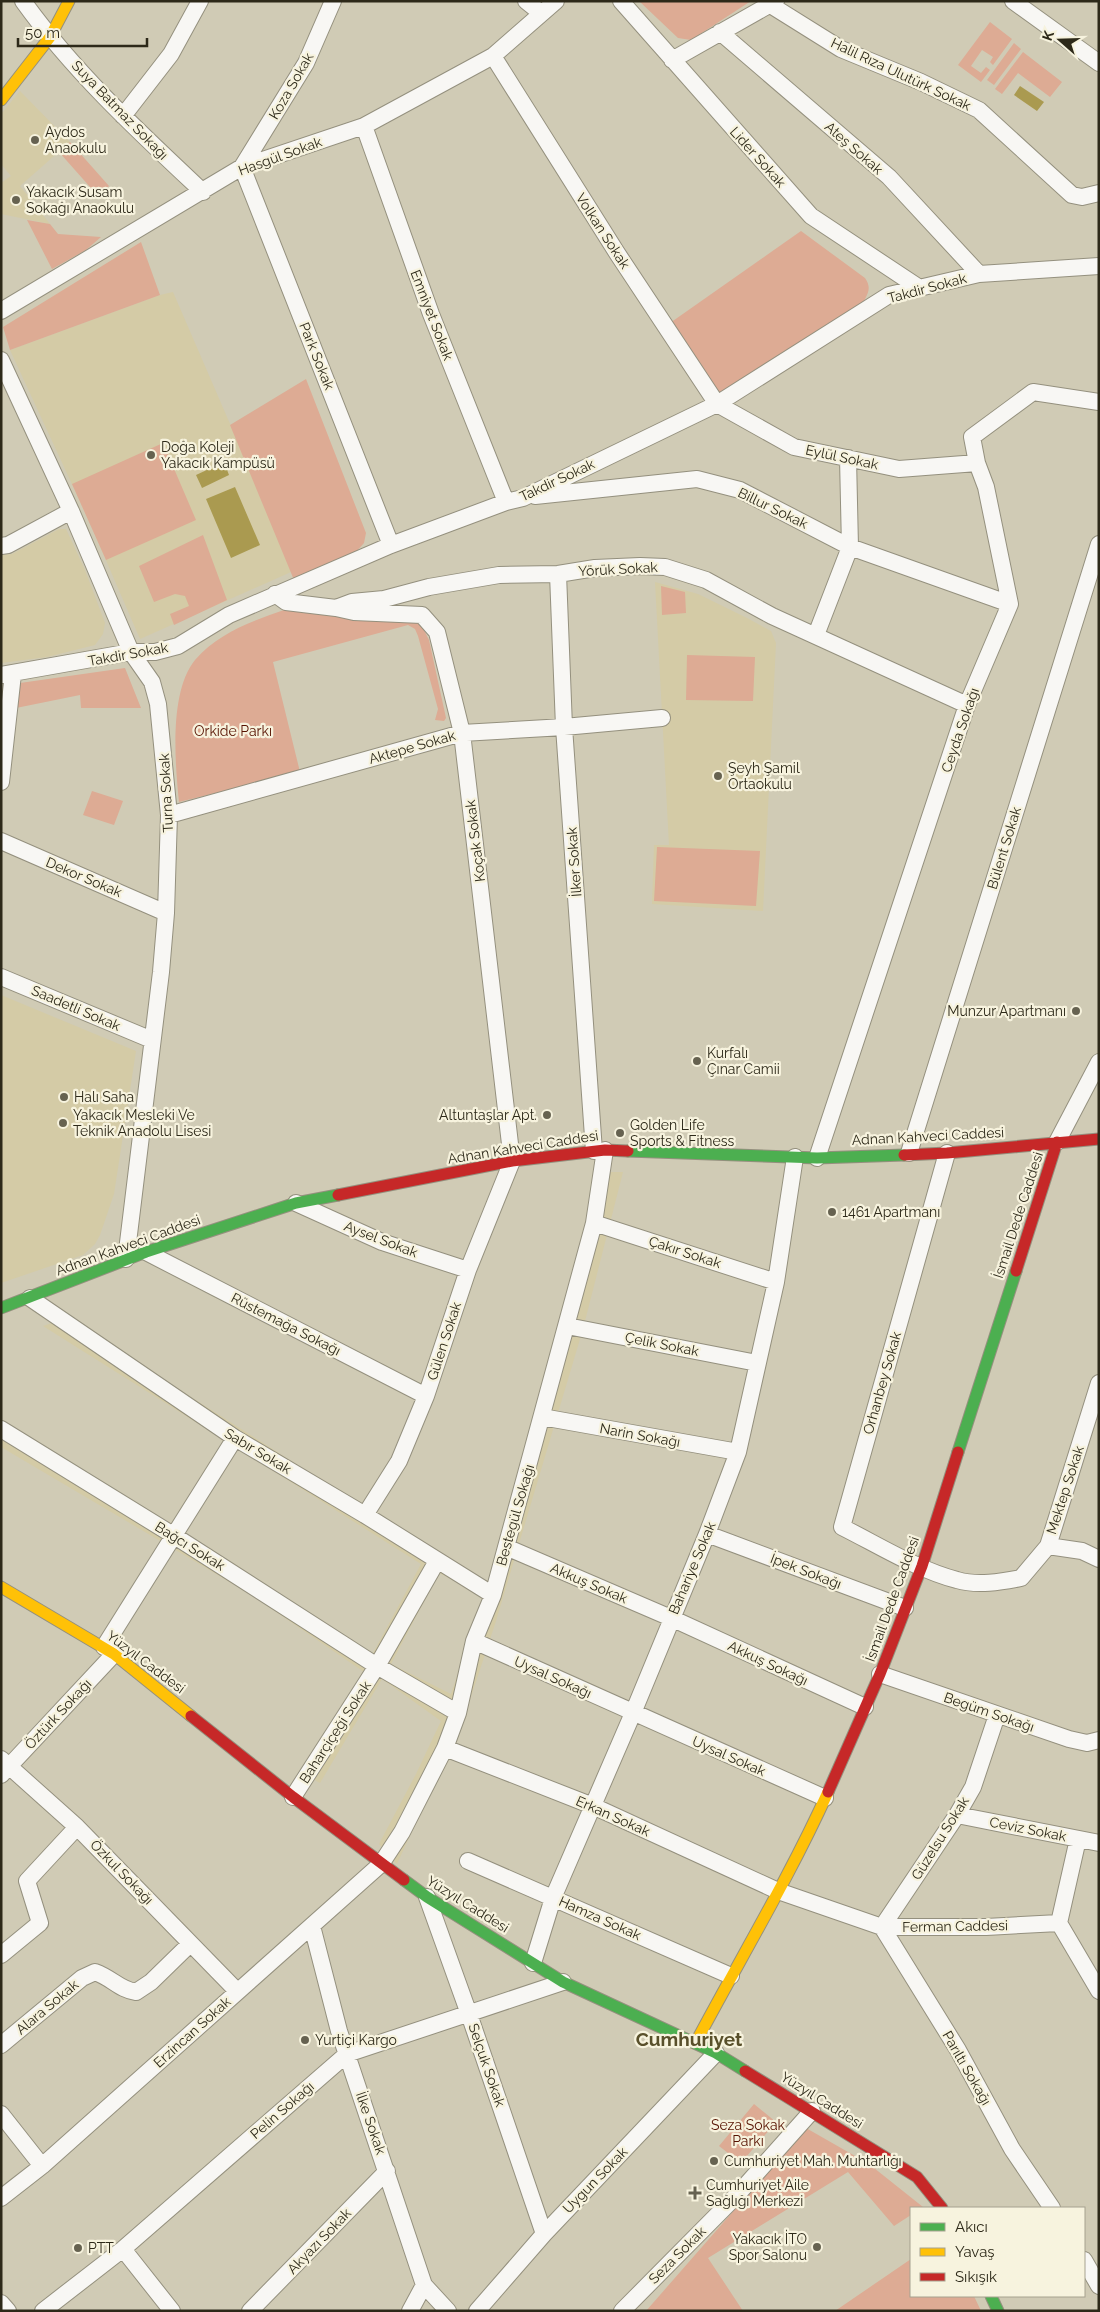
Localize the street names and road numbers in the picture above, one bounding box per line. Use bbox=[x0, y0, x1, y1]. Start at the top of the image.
street label: Halil Rıza Ulutürk Sokak bbox=[828, 34, 974, 114]
street label: Koza Sokak bbox=[266, 49, 317, 122]
street label: Suya Batmaz Sokağı bbox=[69, 57, 171, 163]
street label: Ateş Sokak bbox=[822, 118, 887, 178]
street label: Lider Sokak bbox=[727, 124, 790, 191]
street label: Hasgül Sokak bbox=[236, 133, 325, 179]
street label: Volkan Sokak bbox=[573, 190, 634, 272]
street label: Emniyet Sokak bbox=[407, 268, 457, 363]
street label: Takdir Sokak bbox=[886, 270, 969, 306]
street label: Park Sokak bbox=[296, 320, 338, 393]
street label: Eylül Sokak bbox=[804, 441, 881, 473]
street label: Takdir Sokak bbox=[517, 455, 598, 504]
street label: Billur Sokak bbox=[735, 484, 811, 532]
street label: Yörük Sokak bbox=[578, 559, 659, 579]
street label: Takdir Sokak bbox=[87, 639, 170, 669]
street label: Ceyda Sokağı bbox=[938, 686, 982, 774]
street label: Aktepe Sokak bbox=[367, 727, 458, 767]
street label: Turna Sokak bbox=[156, 752, 176, 833]
street label: Koçak Sokak bbox=[462, 799, 488, 883]
street label: Bülent Sokak bbox=[984, 804, 1024, 891]
street label: İlker Sokak bbox=[562, 826, 584, 898]
street label: Dekor Sokak bbox=[44, 854, 125, 900]
street label: Saadetli Sokak bbox=[29, 982, 123, 1034]
street label: Adnan Kahveci Caddesi bbox=[851, 1124, 1005, 1148]
street label: Adnan Kahveci Caddesi bbox=[446, 1127, 600, 1167]
street label: İsmail Dede Caddesi bbox=[988, 1149, 1046, 1280]
street label: Adnan Kahveci Caddesi bbox=[54, 1211, 202, 1279]
street label: Aysel Sokak bbox=[342, 1218, 421, 1261]
street label: Çakır Sokak bbox=[647, 1233, 724, 1271]
street label: Rüstemağa Sokağı bbox=[229, 1289, 343, 1359]
street label: Gülen Sokak bbox=[424, 1299, 464, 1382]
street label: Çelik Sokak bbox=[624, 1329, 701, 1359]
street label: Orhanbey Sokak bbox=[860, 1329, 904, 1436]
street label: Narin Sokağı bbox=[598, 1420, 682, 1450]
street label: Sabır Sokak bbox=[222, 1425, 295, 1478]
street label: Mektep Sokak bbox=[1043, 1443, 1087, 1536]
street label: Bestegül Sokağı bbox=[493, 1463, 537, 1567]
street label: Bağcı Sokak bbox=[152, 1518, 228, 1574]
street label: Bahariye Sokak bbox=[665, 1519, 719, 1617]
street label: İsmail Dede Caddesi bbox=[860, 1534, 922, 1664]
street label: İpek Sokağı bbox=[768, 1548, 845, 1592]
street label: Akkuş Sokak bbox=[548, 1560, 630, 1607]
street label: Yüzyıl Caddesi bbox=[104, 1627, 188, 1697]
street label: Akkuş Sokağı bbox=[725, 1637, 811, 1689]
street label: Uysal Sokağı bbox=[512, 1653, 594, 1701]
street label: Öztürk Sokağı bbox=[20, 1674, 94, 1752]
street label: Baharçiçeği Sokak bbox=[296, 1677, 374, 1786]
street label: Begüm Sokağı bbox=[942, 1689, 1036, 1735]
street label: Uysal Sokak bbox=[690, 1733, 769, 1780]
street label: Erkan Sokak bbox=[573, 1793, 653, 1840]
street label: Güzelsu Sokak bbox=[908, 1793, 972, 1883]
street label: Ceviz Sokak bbox=[988, 1814, 1068, 1844]
street label: Özkul Sokağı bbox=[87, 1835, 158, 1908]
street label: Yüzyıl Caddesi bbox=[424, 1872, 512, 1936]
street label: Hamza Sokak bbox=[556, 1893, 644, 1943]
street label: Ferman Caddesi bbox=[902, 1917, 1008, 1935]
street label: Alara Sokak bbox=[13, 1976, 82, 2038]
street label: Erzincan Sokak bbox=[150, 1993, 234, 2071]
street label: Selçuk Sokak bbox=[465, 2021, 509, 2109]
street label: Parıltı Sokağı bbox=[939, 2028, 995, 2108]
street label: Yüzyıl Caddesi bbox=[778, 2068, 866, 2132]
street label: Pelin Sokağı bbox=[247, 2078, 317, 2142]
street label: İlke Sokak bbox=[353, 2089, 391, 2157]
street label: Uygun Sokak bbox=[559, 2143, 631, 2216]
street label: Akyazı Sokak bbox=[284, 2205, 355, 2277]
street label: Seza Sokak bbox=[645, 2223, 709, 2287]

